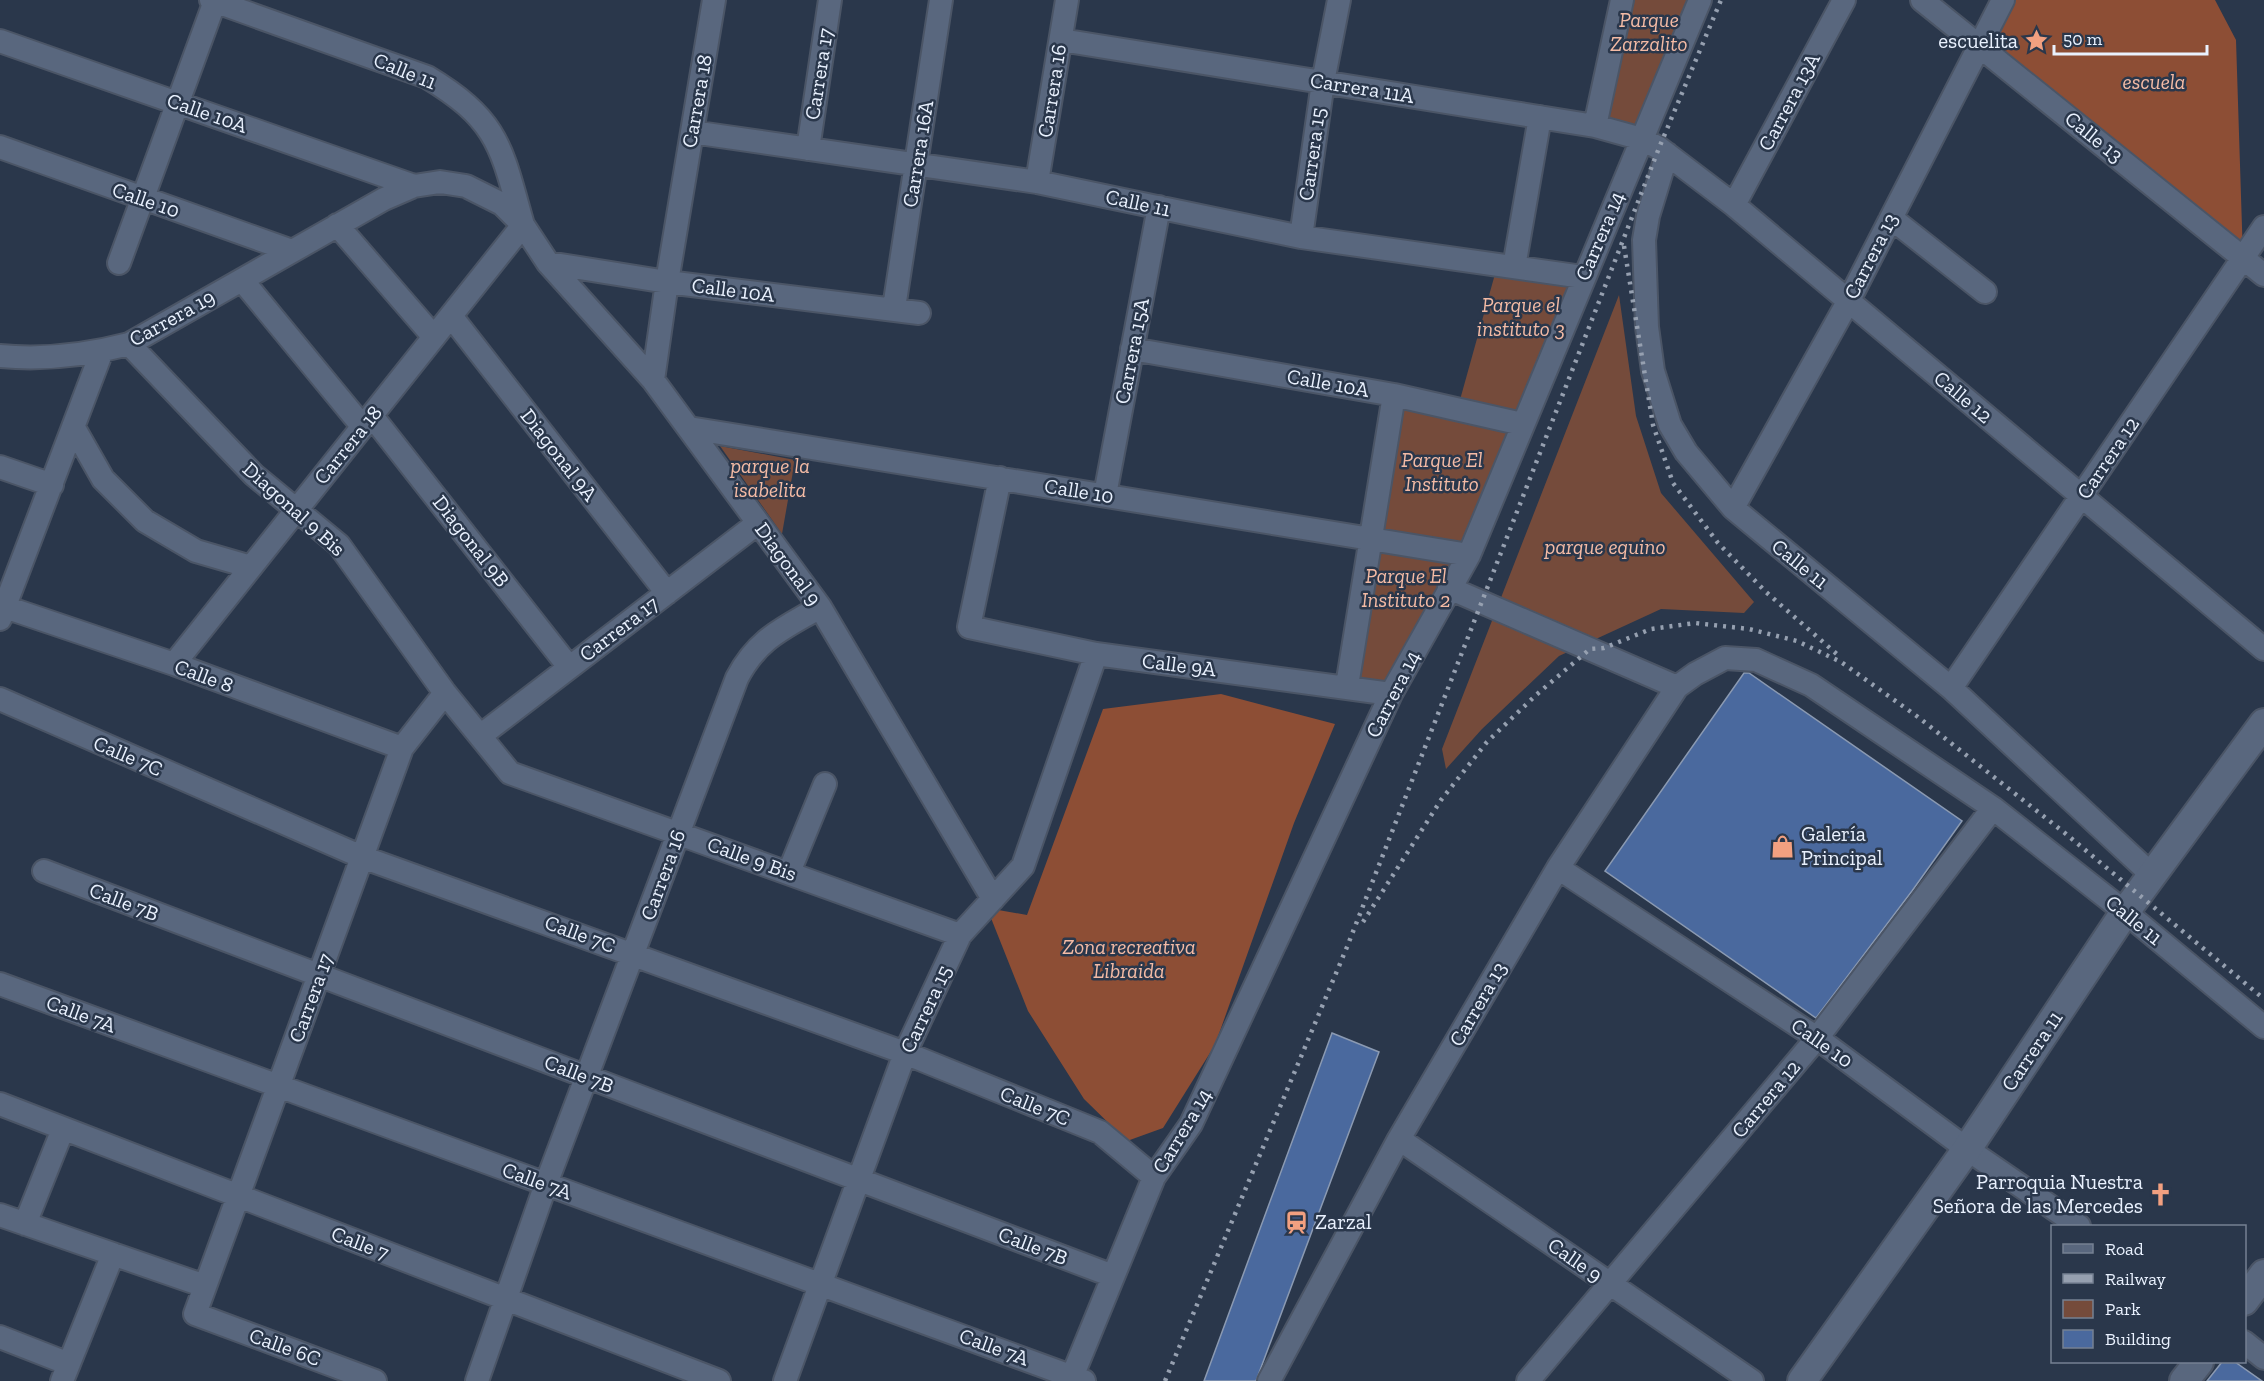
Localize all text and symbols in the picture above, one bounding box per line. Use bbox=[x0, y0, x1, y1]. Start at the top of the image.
park label: Parque Zarzalito bbox=[1610, 7, 1688, 56]
scale bar bbox=[2054, 18, 2207, 56]
street label: Carrera 17 bbox=[799, 26, 838, 122]
place label: escuelita bbox=[1938, 28, 2018, 53]
place icon: escuelita bbox=[2023, 28, 2049, 54]
text: 50 m bbox=[2063, 28, 2103, 50]
street label: Carrera 16 bbox=[1032, 42, 1071, 139]
street label: Calle 11 bbox=[370, 47, 440, 94]
street label: Carrera 13A bbox=[1752, 48, 1825, 155]
street label: Carrera 18 bbox=[676, 52, 717, 150]
street label: Carrera 11A bbox=[1308, 67, 1416, 108]
park label: escuela bbox=[2123, 69, 2185, 94]
street label: Calle 10A bbox=[164, 87, 251, 138]
street label: Carrera 16A bbox=[897, 98, 938, 209]
street label: Carrera 15 bbox=[1293, 106, 1330, 202]
street label: Calle 13 bbox=[2060, 106, 2129, 168]
street label: Calle 10 bbox=[109, 176, 183, 223]
street label: Calle 11 bbox=[1103, 183, 1173, 222]
street label: Carrera 14 bbox=[1570, 187, 1629, 284]
street label: Carrera 13 bbox=[1838, 209, 1903, 303]
street label: Calle 10A bbox=[690, 272, 776, 307]
street label: Carrera 19 bbox=[125, 284, 219, 351]
park label: Parque el instituto 3 bbox=[1477, 292, 1565, 341]
street label: Carrera 15A bbox=[1109, 295, 1154, 406]
street label: Calle 10A bbox=[1285, 363, 1372, 402]
street label: Calle 12 bbox=[1929, 365, 1998, 428]
street label: Carrera 18 bbox=[308, 400, 387, 489]
street label: Diagonal 9A bbox=[516, 403, 603, 506]
street label: Carrera 12 bbox=[2071, 412, 2144, 504]
park label: Parque El Instituto bbox=[1401, 447, 1483, 496]
park label: parque la isabelita bbox=[729, 453, 810, 502]
street label: Diagonal 9 Bis bbox=[238, 456, 351, 561]
street label: Calle 10 bbox=[1043, 473, 1115, 508]
street label: Diagonal 9B bbox=[428, 490, 515, 592]
street label: Diagonal 9 bbox=[750, 517, 827, 610]
street label: Calle 11 bbox=[1767, 533, 1834, 594]
park label: parque equino bbox=[1543, 534, 1666, 559]
park label: Parque El Instituto 2 bbox=[1361, 563, 1451, 612]
street label: Carrera 17 bbox=[574, 591, 663, 666]
street label: Carrera 14 bbox=[1360, 646, 1425, 741]
street label: Calle 9A bbox=[1141, 648, 1218, 681]
street label: Calle 8 bbox=[171, 653, 237, 698]
street label: Calle 7C bbox=[90, 730, 167, 781]
place label: Galería Principal bbox=[1801, 821, 1883, 870]
street label: Carrera 16 bbox=[635, 826, 690, 923]
street label: Calle 9 Bis bbox=[704, 831, 800, 886]
shop icon: Galería Principal bbox=[1770, 833, 1796, 859]
street label: Calle 7B bbox=[86, 877, 162, 926]
street label: Calle 11 bbox=[2101, 889, 2168, 950]
street label: Calle 7C bbox=[542, 909, 619, 958]
park label: Zona recreativa Libraida bbox=[1062, 934, 1196, 983]
street label: Carrera 17 bbox=[283, 950, 338, 1046]
street label: Carrera 13 bbox=[1443, 957, 1512, 1050]
street label: Carrera 15 bbox=[894, 961, 957, 1057]
street label: Calle 7A bbox=[43, 989, 120, 1038]
street label: Carrera 11 bbox=[1996, 1006, 2067, 1095]
street label: Calle 10 bbox=[1787, 1012, 1858, 1073]
street label: Calle 7B bbox=[541, 1049, 617, 1098]
street label: Carrera 12 bbox=[1726, 1055, 1805, 1143]
street label: Calle 7C bbox=[997, 1080, 1074, 1131]
street label: Carrera 14 bbox=[1147, 1084, 1217, 1178]
street label: Calle 7A bbox=[499, 1156, 576, 1205]
place label: Parroquia Nuestra Señora de las Mercedes bbox=[1933, 1169, 2143, 1218]
church icon: Parroquia Nuestra Señora de las Mercedes bbox=[2148, 1181, 2174, 1207]
station icon: Zarzal bbox=[1284, 1209, 1310, 1235]
place label: Zarzal bbox=[1315, 1209, 1372, 1234]
street label: Calle 7 bbox=[328, 1220, 392, 1265]
street label: Calle 7B bbox=[995, 1221, 1071, 1270]
legend bbox=[2051, 1225, 2246, 1363]
street label: Calle 9 bbox=[1543, 1232, 1607, 1287]
text: Road bbox=[2105, 1238, 2144, 1260]
text: Railway bbox=[2105, 1268, 2167, 1290]
text: Park bbox=[2105, 1298, 2141, 1320]
street label: Calle 6C bbox=[246, 1322, 324, 1371]
street label: Calle 7A bbox=[956, 1322, 1033, 1371]
text: Building bbox=[2105, 1328, 2171, 1350]

